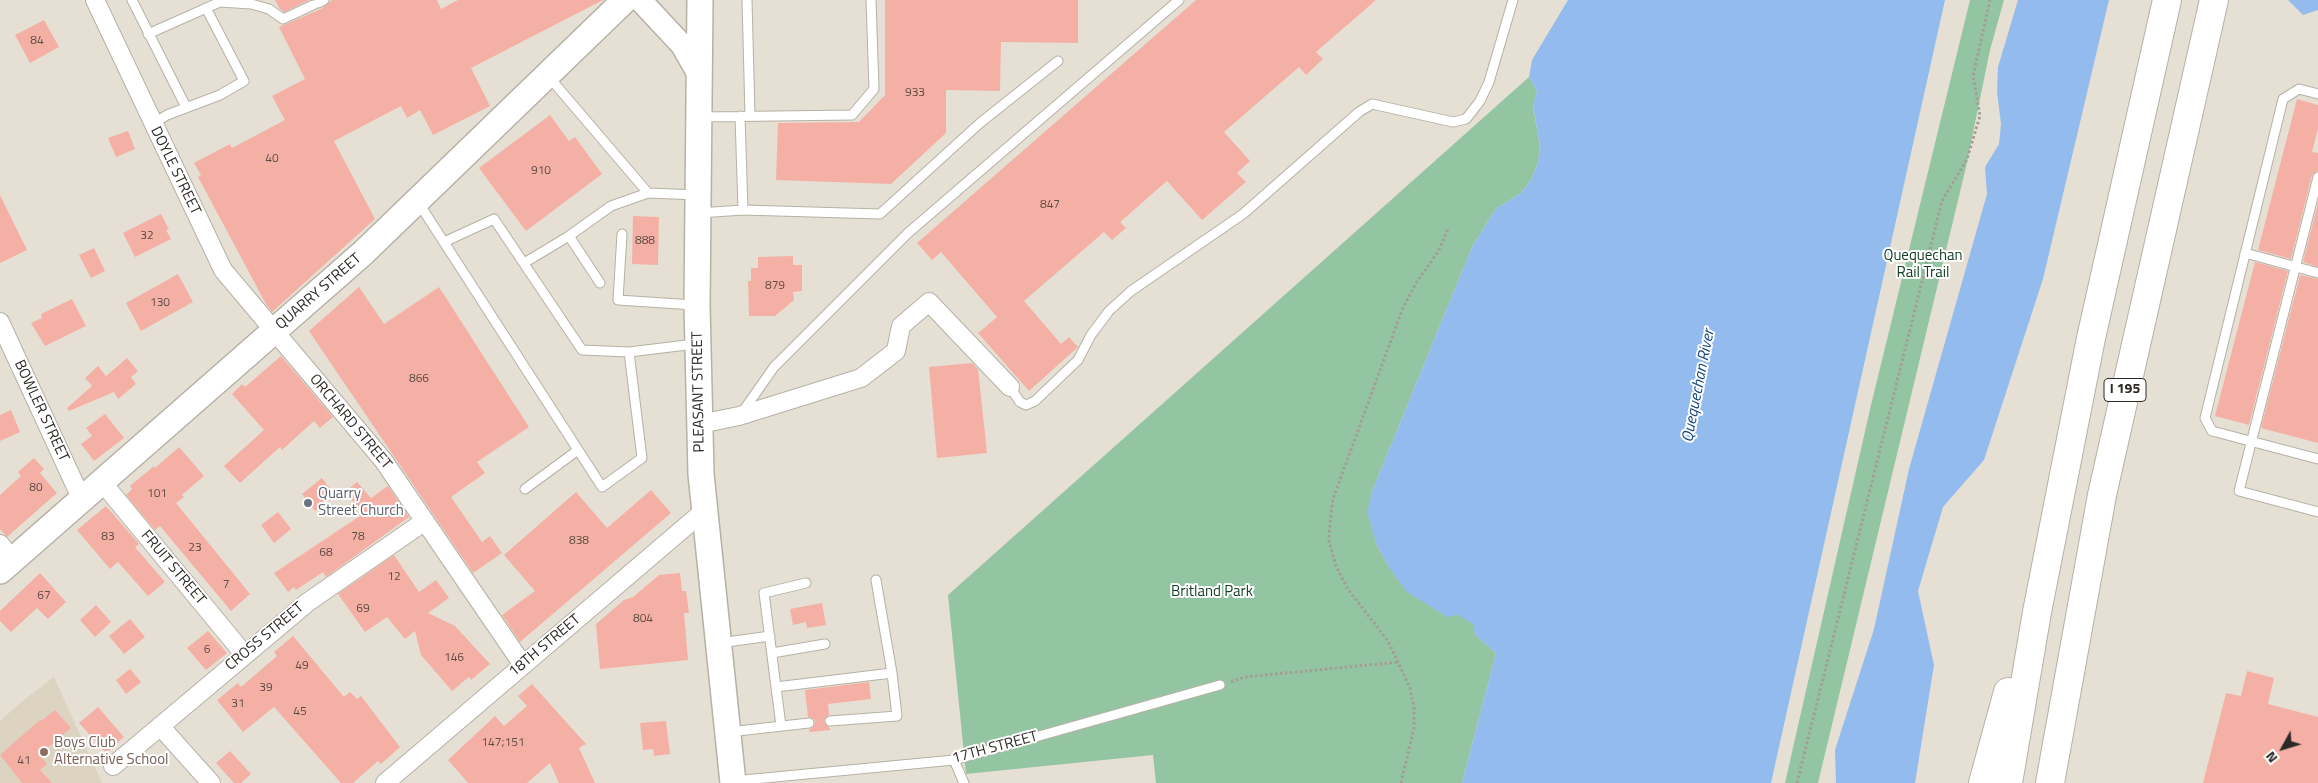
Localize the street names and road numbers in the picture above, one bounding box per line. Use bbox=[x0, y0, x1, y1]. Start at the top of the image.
street label: DOYLE STREET bbox=[146, 124, 204, 218]
street label: QUARRY STREET bbox=[272, 250, 366, 334]
street label: PLEASANT STREET bbox=[689, 331, 709, 453]
street label: BOWLER STREET bbox=[10, 357, 72, 465]
street label: ORCHARD STREET bbox=[305, 371, 395, 473]
road number: I 195 bbox=[2104, 378, 2146, 402]
street label: FRUIT STREET bbox=[137, 527, 209, 609]
street label: CROSS STREET bbox=[222, 599, 308, 675]
street label: 18TH STREET bbox=[506, 611, 584, 681]
street label: 17TH STREET bbox=[950, 728, 1040, 768]

